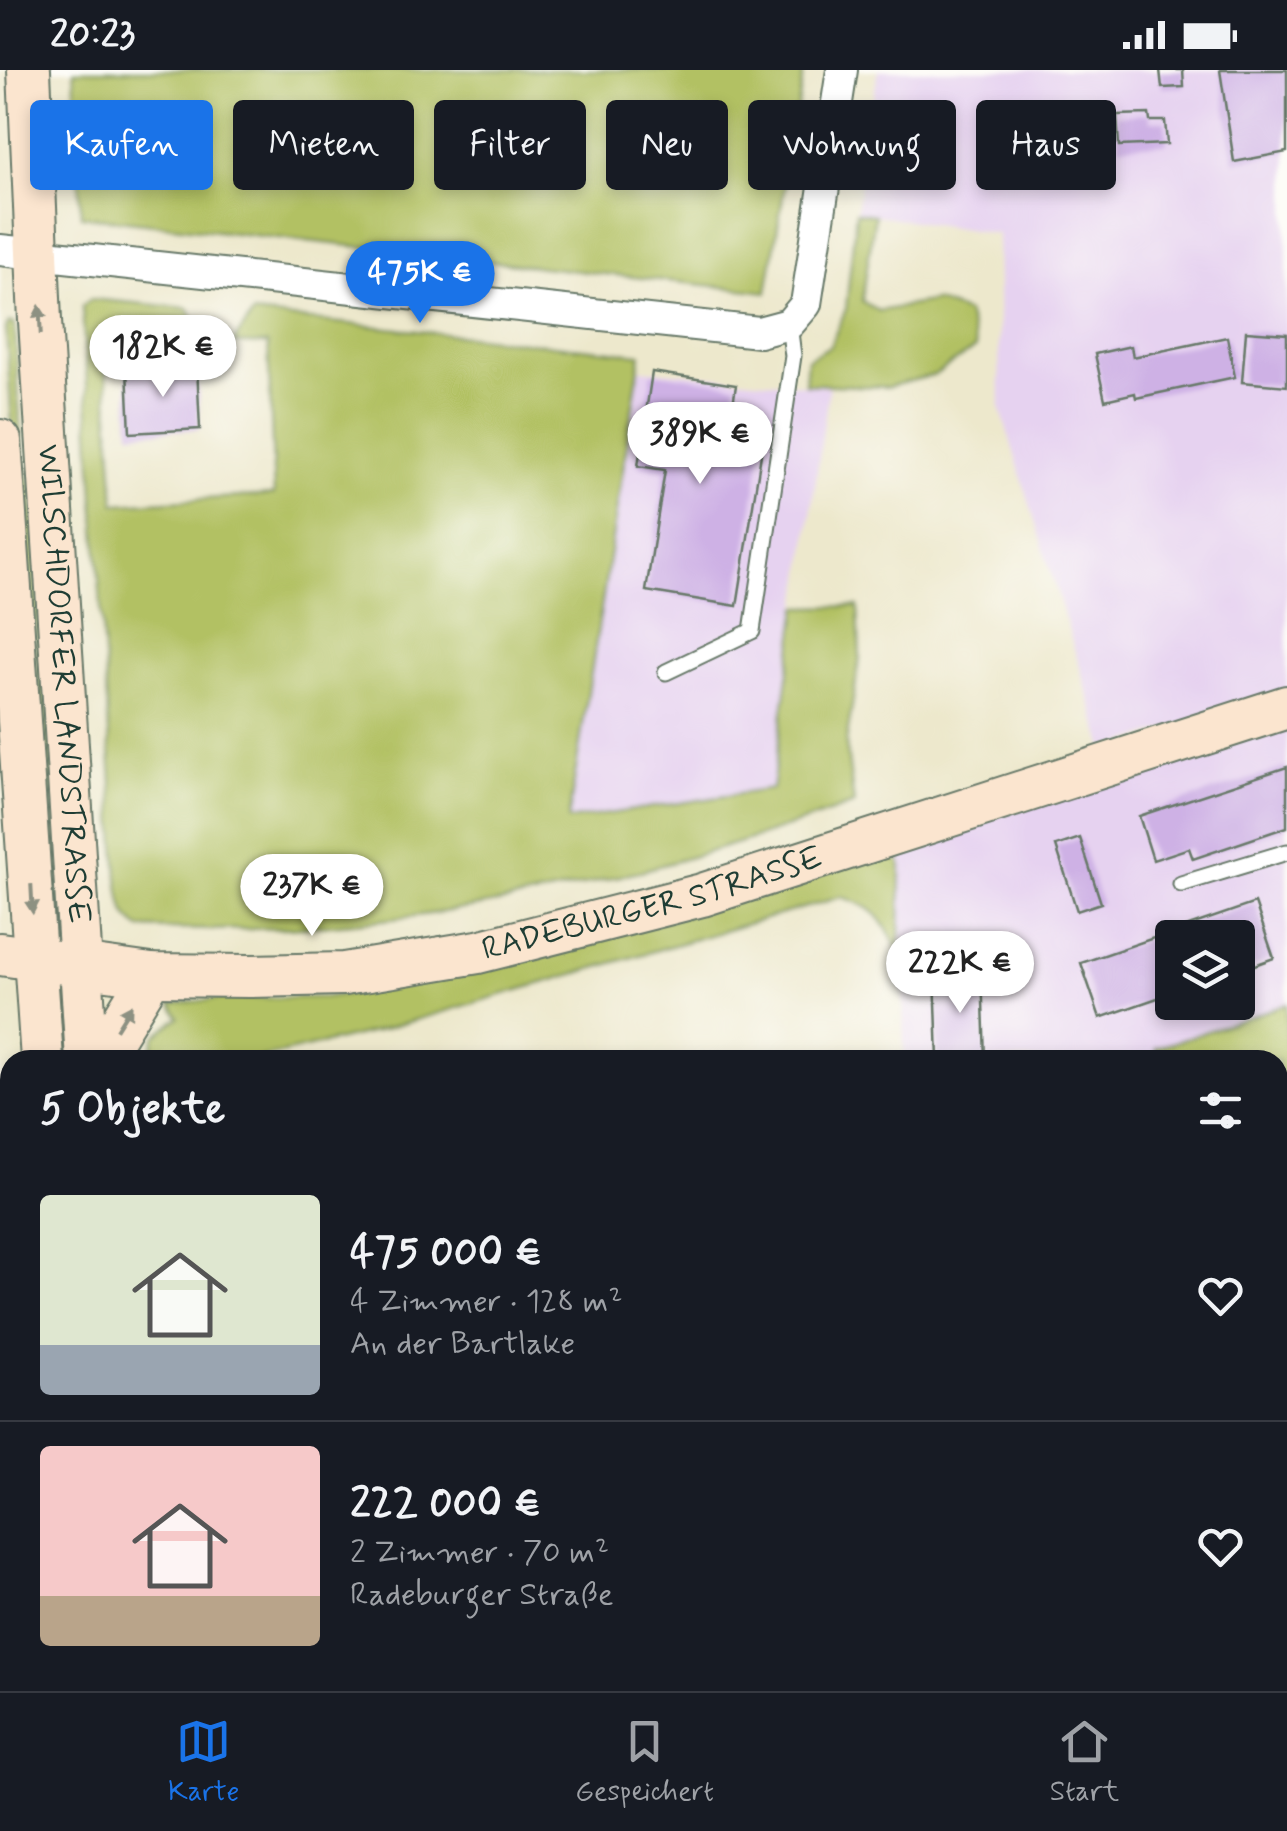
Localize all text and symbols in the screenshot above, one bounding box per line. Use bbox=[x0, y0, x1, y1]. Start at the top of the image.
text: 20:23 bbox=[50, 11, 135, 60]
chip: Kaufen bbox=[30, 100, 213, 190]
chip: Mieten bbox=[233, 100, 414, 190]
chip: Filter bbox=[434, 100, 586, 190]
chip: Neu bbox=[606, 100, 728, 190]
chip: Wohnung bbox=[748, 100, 956, 190]
chip: Haus bbox=[976, 100, 1116, 190]
pin: 475K € bbox=[339, 241, 501, 326]
text: 475K € bbox=[368, 252, 472, 294]
one-way arrow bbox=[32, 304, 48, 336]
pin: 182K € bbox=[82, 315, 244, 400]
text: 182K € bbox=[111, 326, 215, 368]
pin: 389K € bbox=[619, 402, 781, 487]
text: 389K € bbox=[649, 413, 751, 455]
street label: WILSCHDORFER LANDSTRASSE bbox=[27, 443, 99, 925]
street label: RADEBURGER STRASSE bbox=[478, 837, 828, 971]
pin: 237K € bbox=[231, 854, 393, 939]
text: 237K € bbox=[262, 865, 362, 907]
one-way arrow bbox=[24, 884, 40, 916]
map controls bbox=[1155, 920, 1255, 1020]
button: layers bbox=[1155, 920, 1255, 1020]
pin: 222K € bbox=[879, 931, 1041, 1016]
text: 222K € bbox=[908, 942, 1012, 984]
one-way arrow bbox=[115, 1003, 132, 1031]
text: 5 Objekte bbox=[40, 1083, 225, 1138]
icon: filters bbox=[1193, 1083, 1248, 1138]
text: 475 000 € bbox=[350, 1226, 542, 1281]
icon: home bbox=[120, 1235, 240, 1355]
icon: heart bbox=[1193, 1268, 1248, 1323]
text: 4 Zimmer · 128 m² bbox=[350, 1281, 623, 1323]
text: An der Bartlake bbox=[350, 1323, 575, 1365]
text: 222 000 € bbox=[350, 1477, 541, 1532]
icon: home bbox=[120, 1486, 240, 1606]
icon: heart bbox=[1193, 1519, 1248, 1574]
text: 2 Zimmer · 70 m² bbox=[350, 1532, 609, 1574]
text: Radeburger Straße bbox=[350, 1574, 614, 1616]
tab: Karte bbox=[168, 1714, 239, 1811]
tab: Gespeichert bbox=[575, 1714, 714, 1811]
tab: Start bbox=[1050, 1714, 1119, 1811]

